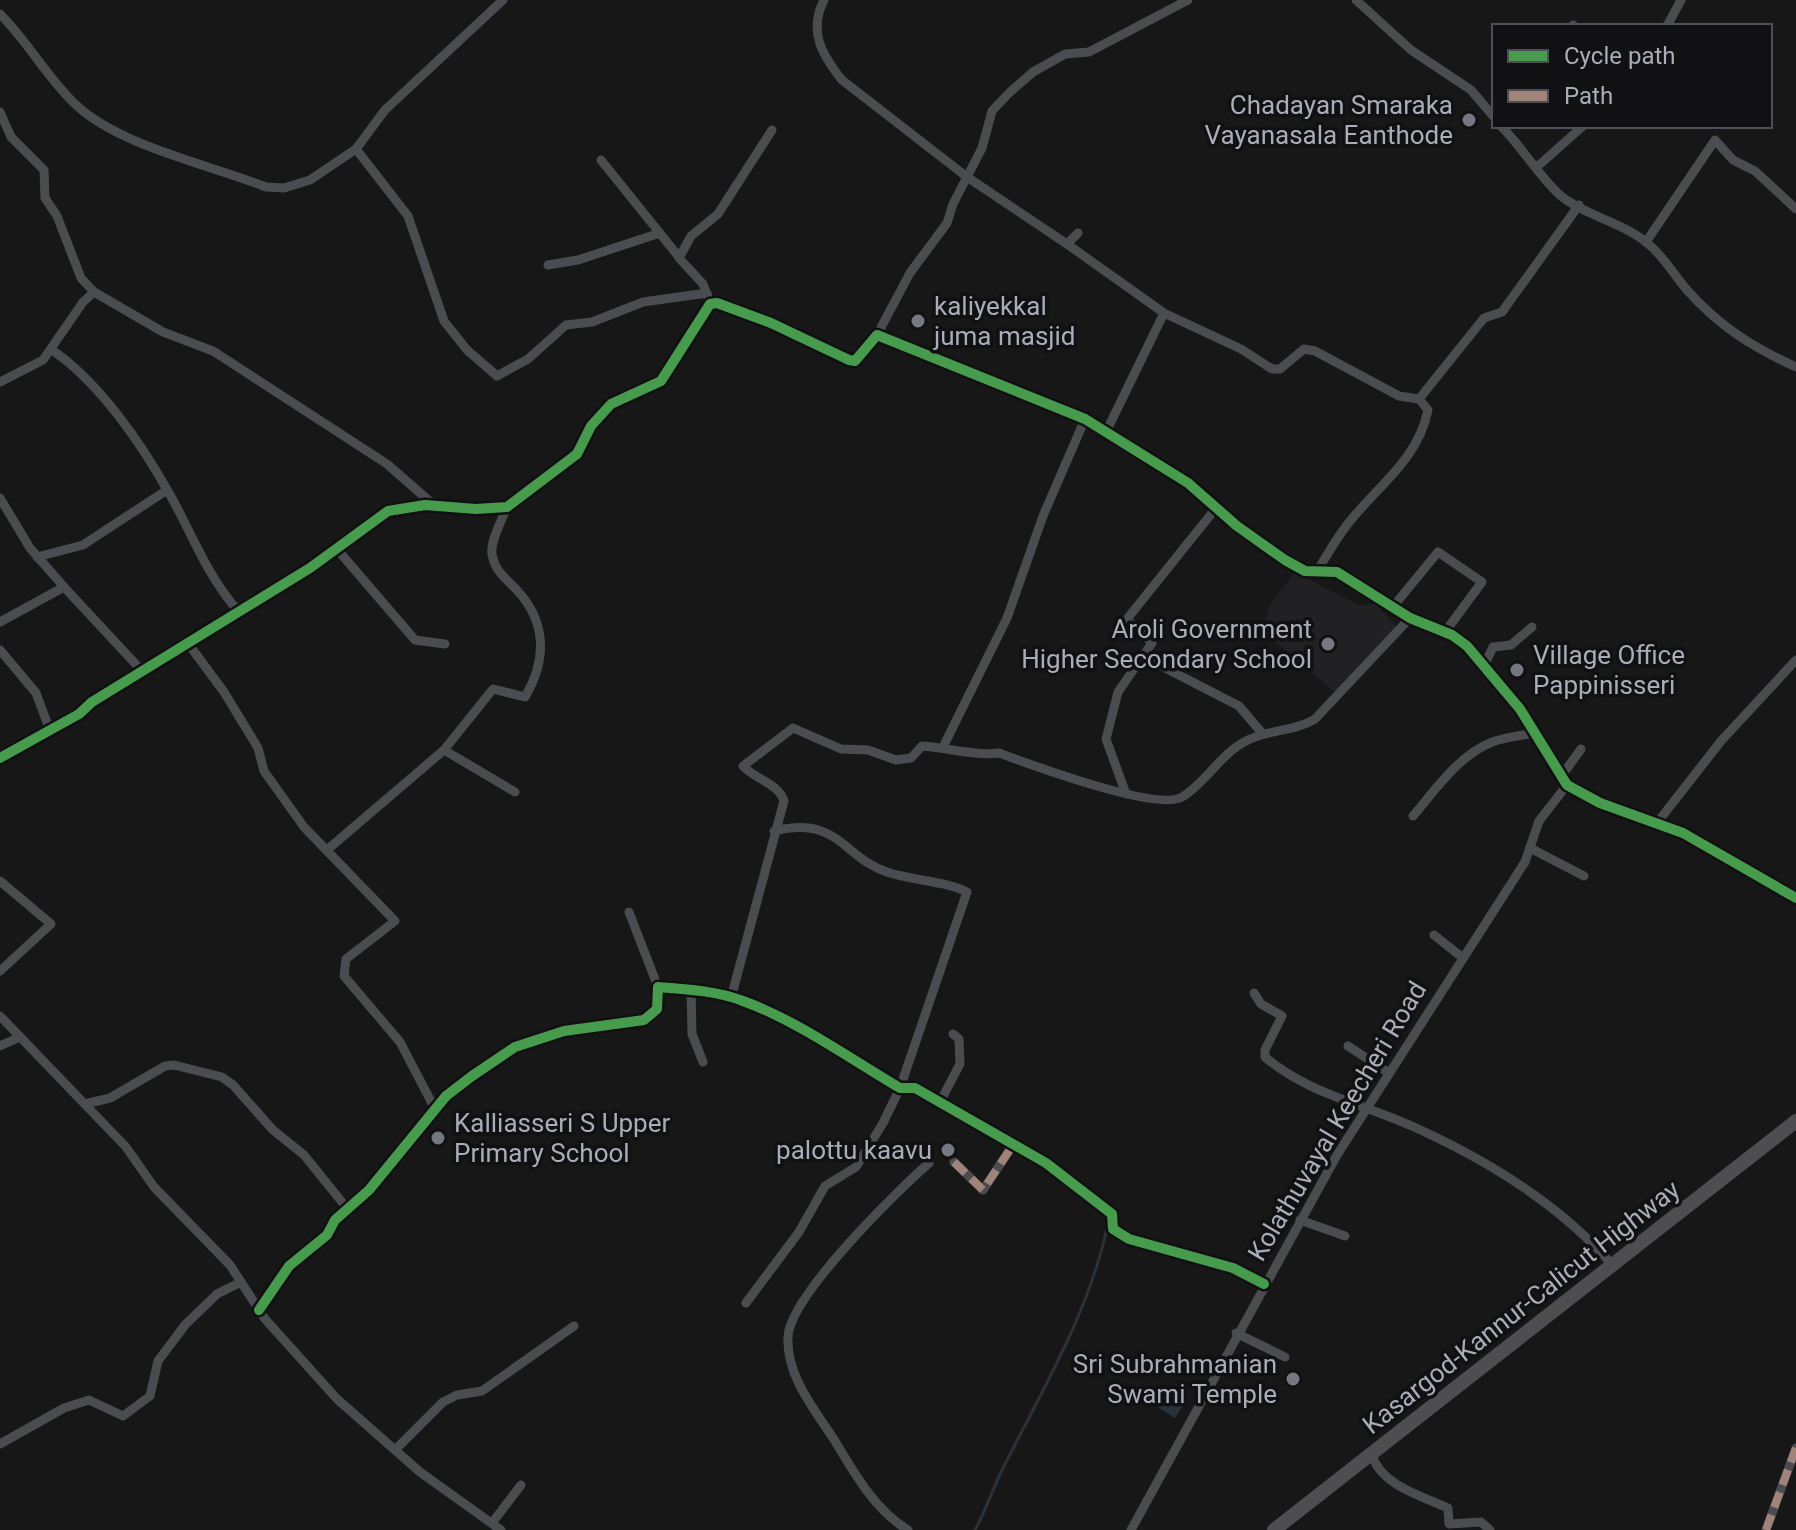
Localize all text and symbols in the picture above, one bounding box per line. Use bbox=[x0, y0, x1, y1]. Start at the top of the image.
legend bbox=[1492, 24, 1772, 128]
text: Cycle path bbox=[1564, 42, 1676, 70]
text: Path bbox=[1564, 82, 1613, 110]
place label: Chadayan Smaraka Vayanasala Eanthode bbox=[1204, 90, 1453, 150]
marker: Chadayan Smaraka Vayanasala Eanthode bbox=[1460, 111, 1478, 129]
place label: kaliyekkal juma masjid bbox=[933, 291, 1076, 351]
marker: kaliyekkal juma masjid bbox=[909, 312, 927, 330]
place label: Aroli Government Higher Secondary School bbox=[1021, 614, 1312, 674]
marker: Aroli Government Higher Secondary School bbox=[1319, 635, 1337, 653]
place label: Village Office Pappinisseri bbox=[1533, 640, 1685, 700]
marker: Village Office Pappinisseri bbox=[1508, 661, 1526, 679]
street label: Kolathuvayal Keecheri Road bbox=[1242, 976, 1432, 1266]
place label: Kalliasseri S Upper Primary School bbox=[454, 1108, 671, 1168]
marker: Kalliasseri S Upper Primary School bbox=[429, 1129, 447, 1147]
place label: palottu kaavu bbox=[776, 1135, 932, 1165]
marker: palottu kaavu bbox=[939, 1141, 957, 1159]
street label: Kasargod-Kannur-Calicut Highway bbox=[1357, 1174, 1685, 1440]
place label: Sri Subrahmanian Swami Temple bbox=[1073, 1349, 1277, 1409]
marker: Sri Subrahmanian Swami Temple bbox=[1284, 1370, 1302, 1388]

